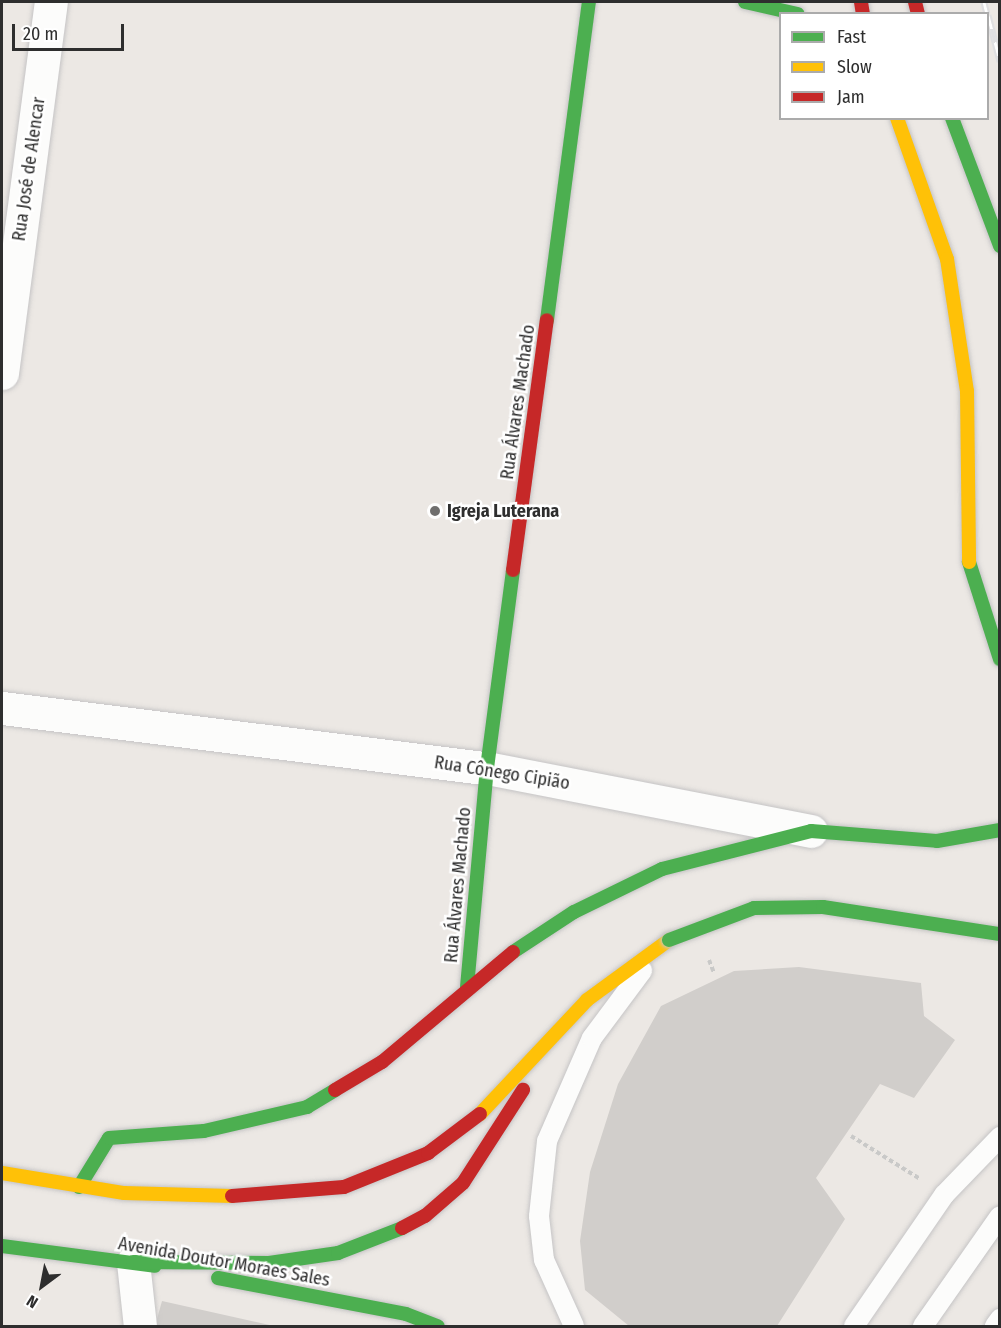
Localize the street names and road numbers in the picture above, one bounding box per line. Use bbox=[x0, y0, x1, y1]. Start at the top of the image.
street label: Rua José de Alencar bbox=[8, 96, 50, 242]
street label: Rua Álvares Machado bbox=[496, 323, 540, 481]
street label: Rua Cônego Cipião bbox=[433, 752, 571, 794]
street label: Rua Álvares Machado bbox=[440, 806, 476, 964]
street label: Avenida Doutor Moraes Sales bbox=[117, 1233, 331, 1291]

